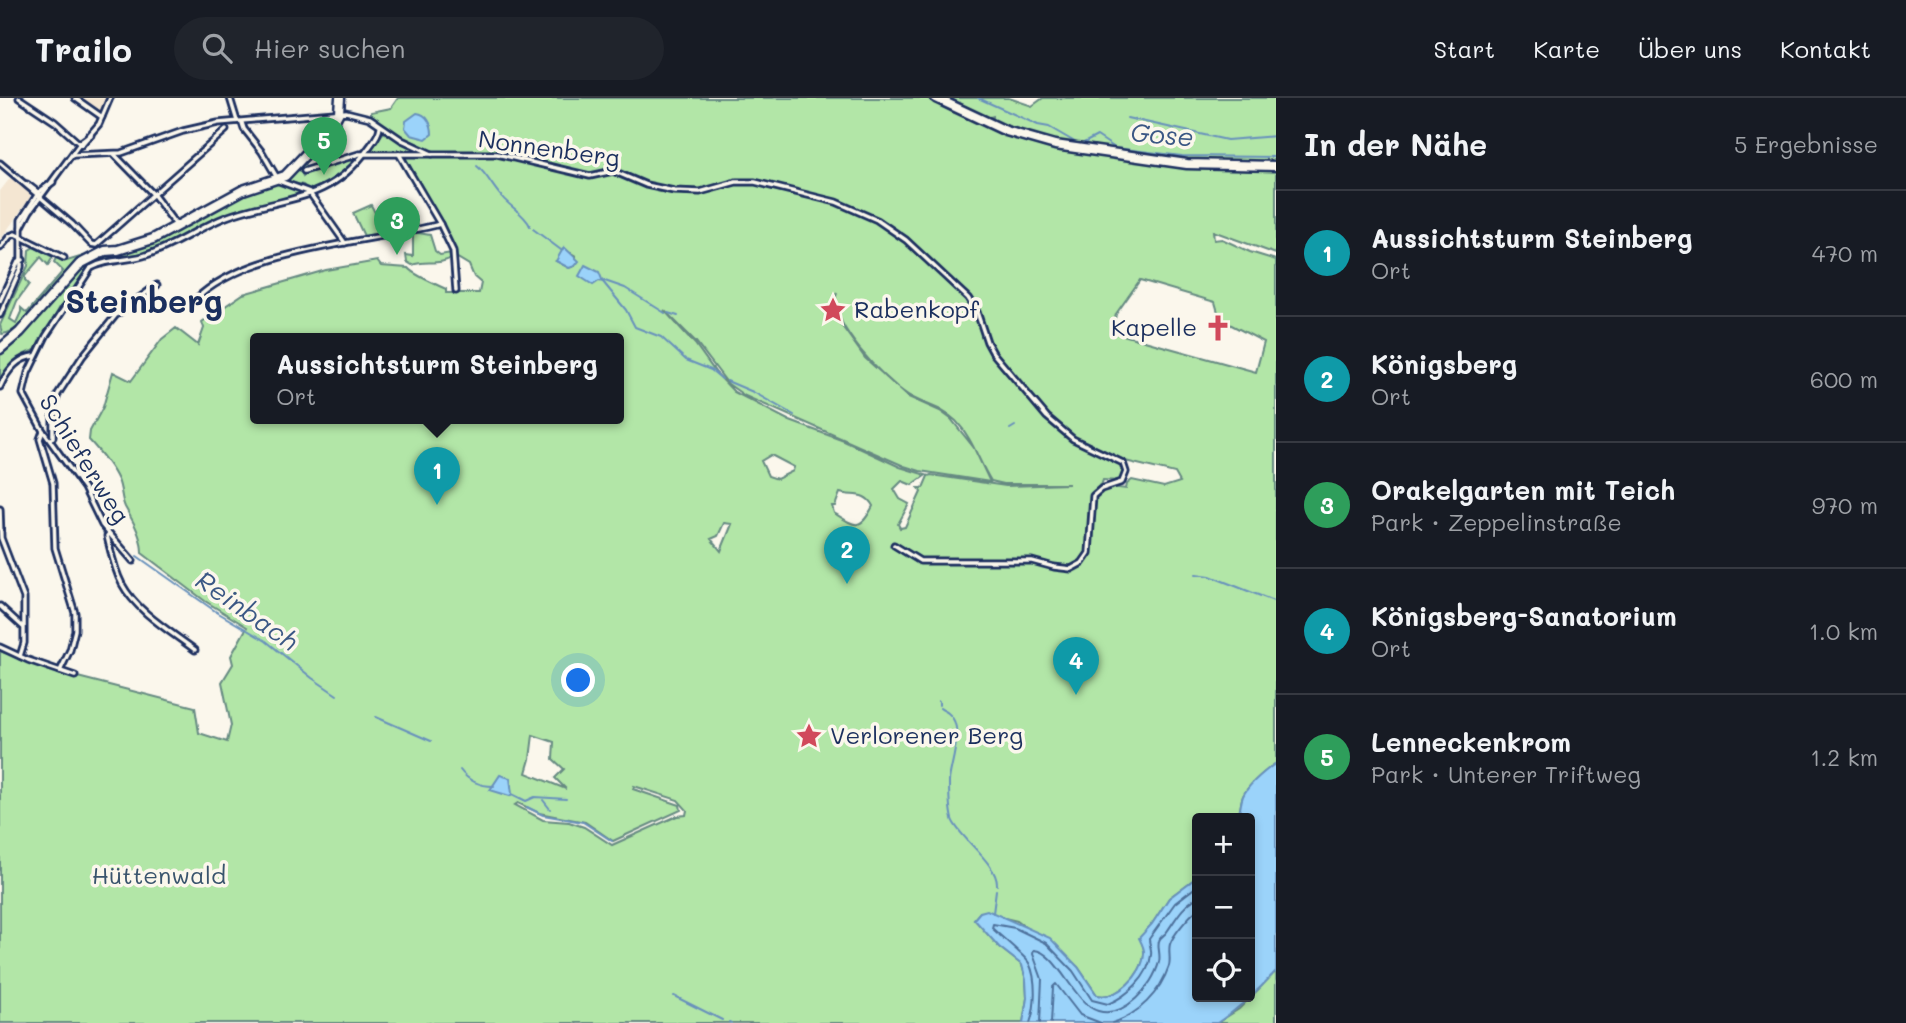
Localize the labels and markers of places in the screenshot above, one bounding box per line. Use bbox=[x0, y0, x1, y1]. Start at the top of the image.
pin: 5 bbox=[301, 117, 347, 175]
pin: 3 bbox=[374, 197, 420, 255]
place label: Rabenkopf bbox=[854, 293, 980, 324]
place icon: Rabenkopf bbox=[818, 295, 848, 325]
place label: Kapelle bbox=[1111, 311, 1197, 342]
church icon: Kapelle bbox=[1203, 313, 1233, 343]
pin: 1 bbox=[414, 447, 460, 505]
pin: 2 bbox=[824, 526, 870, 584]
pin: 4 bbox=[1053, 637, 1099, 695]
place label: Verlorener Berg bbox=[830, 719, 1023, 750]
place icon: Verlorener Berg bbox=[794, 721, 824, 751]

